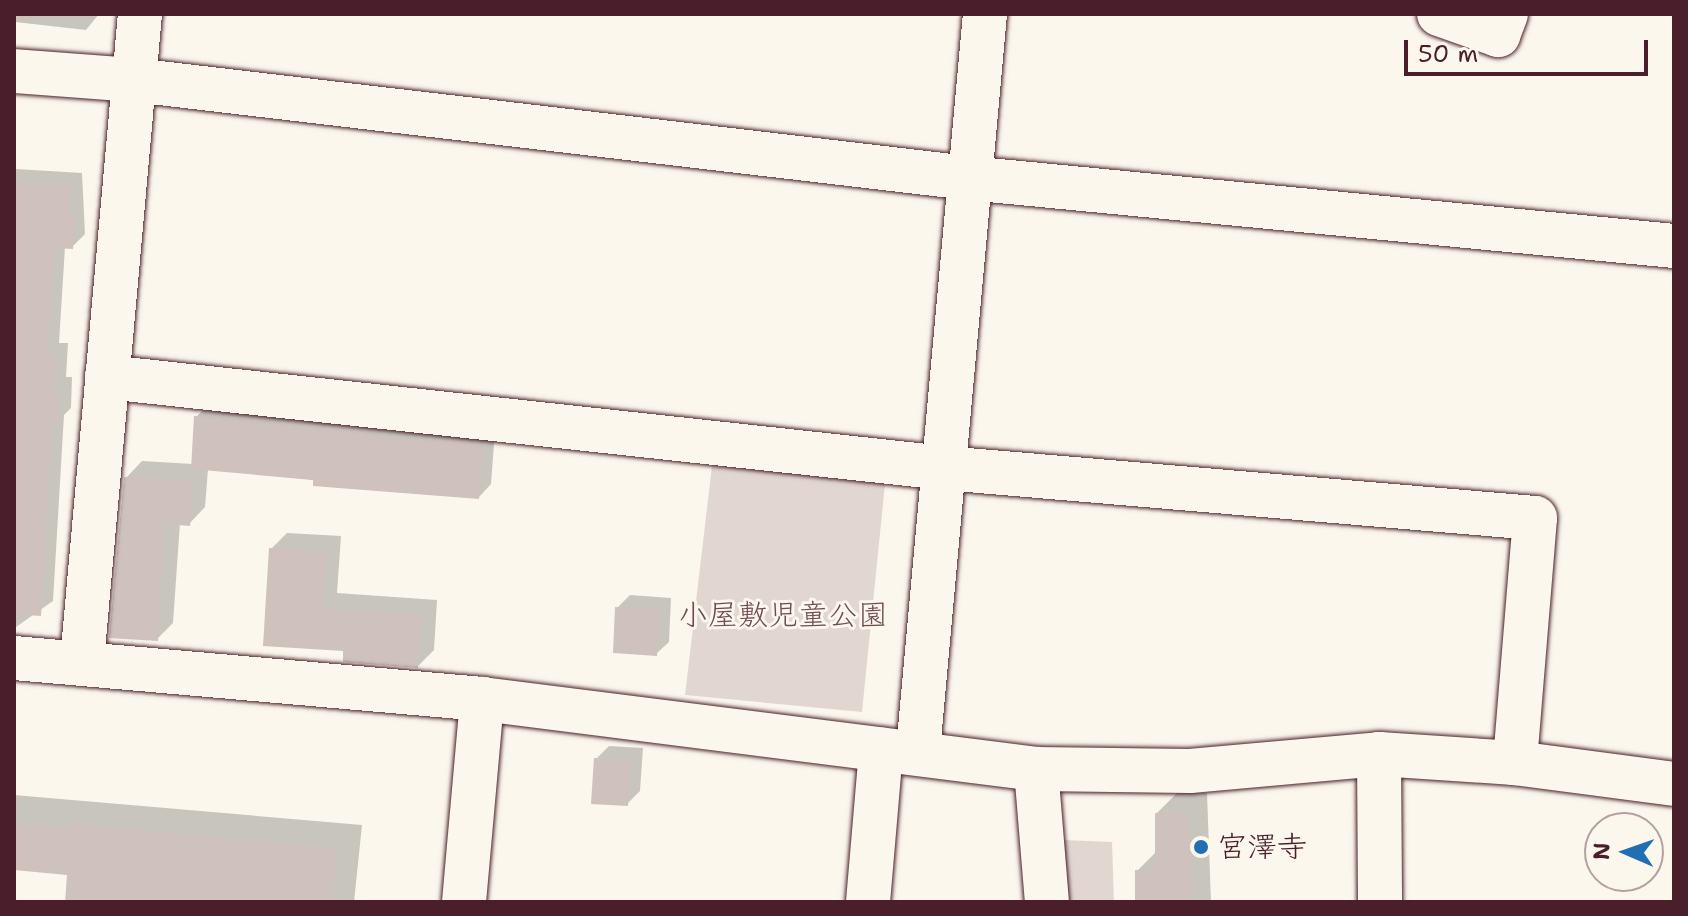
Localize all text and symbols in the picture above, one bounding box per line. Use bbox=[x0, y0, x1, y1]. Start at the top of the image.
scale bar bbox=[1408, 24, 1652, 74]
text: 50 m bbox=[1418, 38, 1478, 70]
park label: 小屋敷児童公園 bbox=[678, 597, 888, 633]
north arrow bbox=[1584, 812, 1664, 892]
place label: 宮澤寺 bbox=[1217, 829, 1307, 865]
marker: 宮澤寺 bbox=[1192, 838, 1210, 856]
text: N bbox=[1587, 842, 1616, 860]

